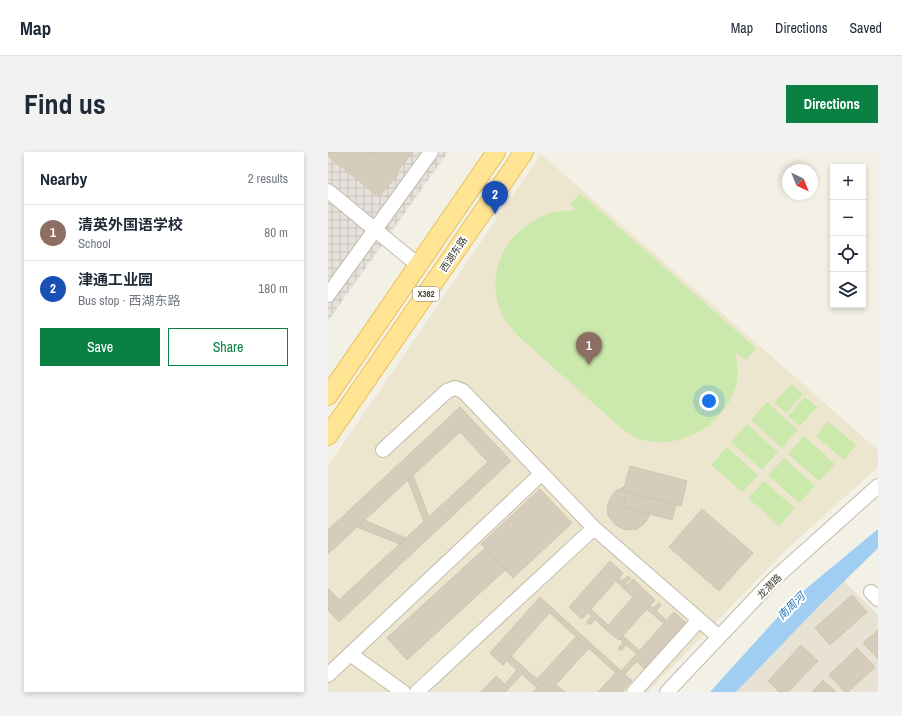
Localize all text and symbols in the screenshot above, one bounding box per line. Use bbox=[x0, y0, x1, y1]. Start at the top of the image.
text: Map bbox=[20, 15, 51, 41]
text: Map bbox=[731, 19, 753, 37]
text: Directions bbox=[775, 19, 827, 37]
text: Saved bbox=[849, 19, 882, 37]
text: Find us bbox=[24, 85, 106, 123]
button: Directions bbox=[786, 85, 878, 123]
north arrow bbox=[782, 164, 818, 200]
map controls bbox=[830, 164, 866, 308]
button: + bbox=[830, 164, 866, 200]
text: Nearby bbox=[40, 167, 87, 190]
text: 2 results bbox=[248, 170, 288, 187]
pin: 2 bbox=[482, 181, 508, 214]
button: − bbox=[830, 200, 866, 236]
text: 清英外国语学校 bbox=[78, 214, 183, 235]
text: 1 bbox=[50, 224, 56, 241]
text: 80 m bbox=[264, 224, 288, 241]
street label: 西湖东路 bbox=[437, 234, 470, 274]
text: School bbox=[78, 235, 111, 252]
button: locate bbox=[830, 236, 866, 272]
text: 津通工业园 bbox=[78, 269, 153, 290]
button: layers bbox=[830, 272, 866, 308]
text: 2 bbox=[50, 280, 56, 297]
text: 180 m bbox=[258, 280, 288, 297]
road number: X362 bbox=[413, 287, 439, 301]
text: Bus stop · 西湖东路 bbox=[78, 292, 180, 309]
button: Save bbox=[40, 328, 160, 366]
button: Share bbox=[168, 328, 288, 366]
pin: 1 bbox=[576, 332, 602, 365]
your location bbox=[699, 391, 719, 411]
street label: 龙潜路 bbox=[754, 571, 785, 602]
water label: 南周河 bbox=[774, 588, 809, 623]

